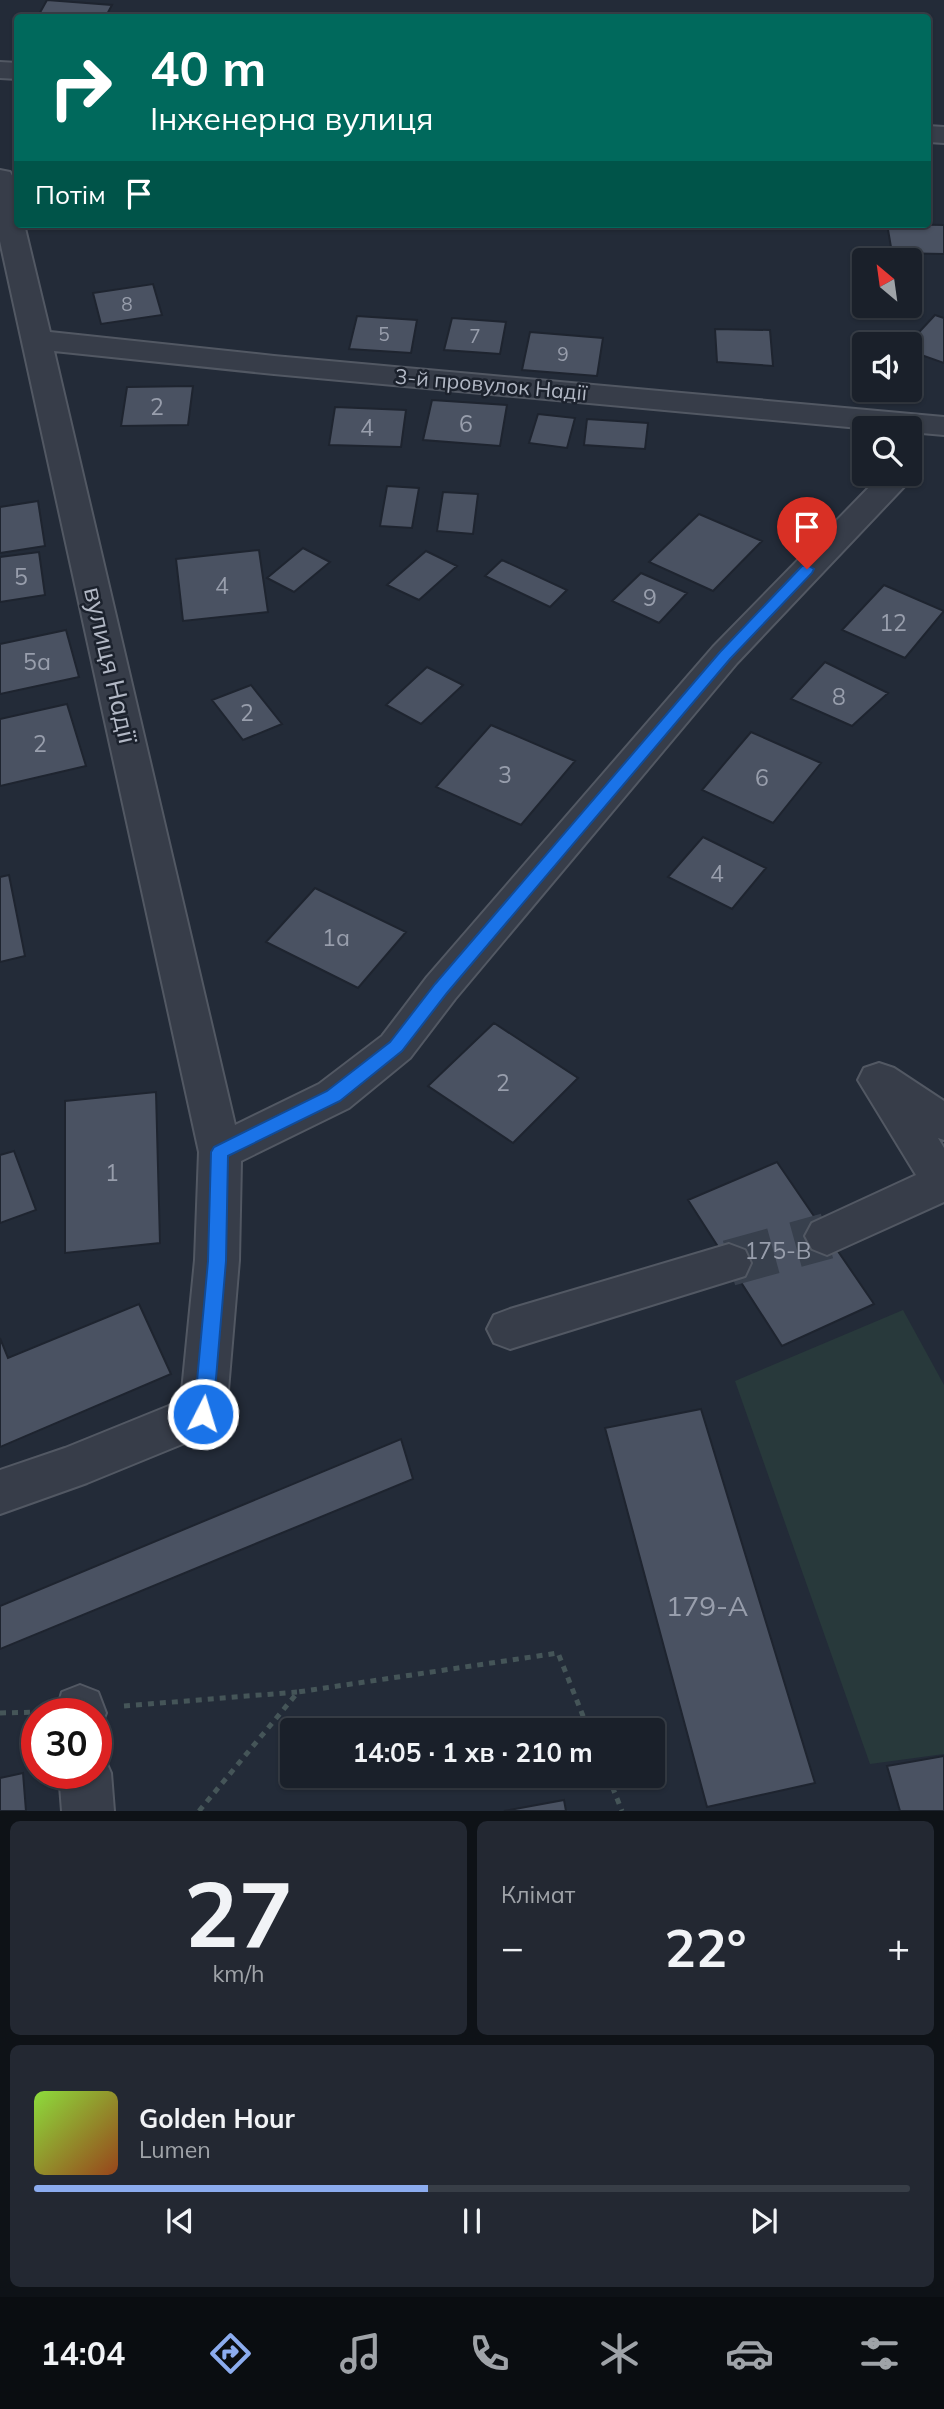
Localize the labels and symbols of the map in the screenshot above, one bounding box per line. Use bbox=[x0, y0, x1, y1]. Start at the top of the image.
north arrow bbox=[852, 248, 922, 318]
house number: 8 bbox=[121, 292, 133, 316]
house number: 5 bbox=[378, 322, 390, 346]
house number: 7 bbox=[469, 324, 481, 348]
house number: 9 bbox=[557, 342, 569, 366]
street label: 3-й провулок Надії bbox=[394, 363, 589, 405]
house number: 2 bbox=[150, 392, 164, 421]
house number: 6 bbox=[459, 409, 473, 438]
house number: 4 bbox=[360, 413, 374, 442]
pin bbox=[777, 497, 837, 569]
house number: 5 bbox=[14, 562, 28, 591]
house number: 4 bbox=[215, 571, 229, 600]
street label: вулиця Надії bbox=[77, 583, 145, 747]
house number: 9 bbox=[643, 583, 657, 612]
house number: 12 bbox=[879, 608, 907, 637]
house number: 5а bbox=[23, 647, 51, 676]
house number: 8 bbox=[832, 682, 846, 711]
house number: 2 bbox=[240, 698, 254, 727]
house number: 2 bbox=[33, 729, 47, 758]
house number: 3 bbox=[498, 760, 512, 789]
house number: 6 bbox=[755, 763, 769, 792]
house number: 4 bbox=[710, 859, 724, 888]
house number: 1а bbox=[322, 923, 350, 952]
house number: 2 bbox=[496, 1068, 510, 1097]
house number: 1 bbox=[105, 1158, 119, 1187]
house number: 175-В bbox=[745, 1236, 811, 1265]
position arrow bbox=[166, 1377, 240, 1451]
house number: 179-А bbox=[666, 1588, 749, 1623]
speed limit sign: 30 bbox=[21, 1698, 112, 1789]

